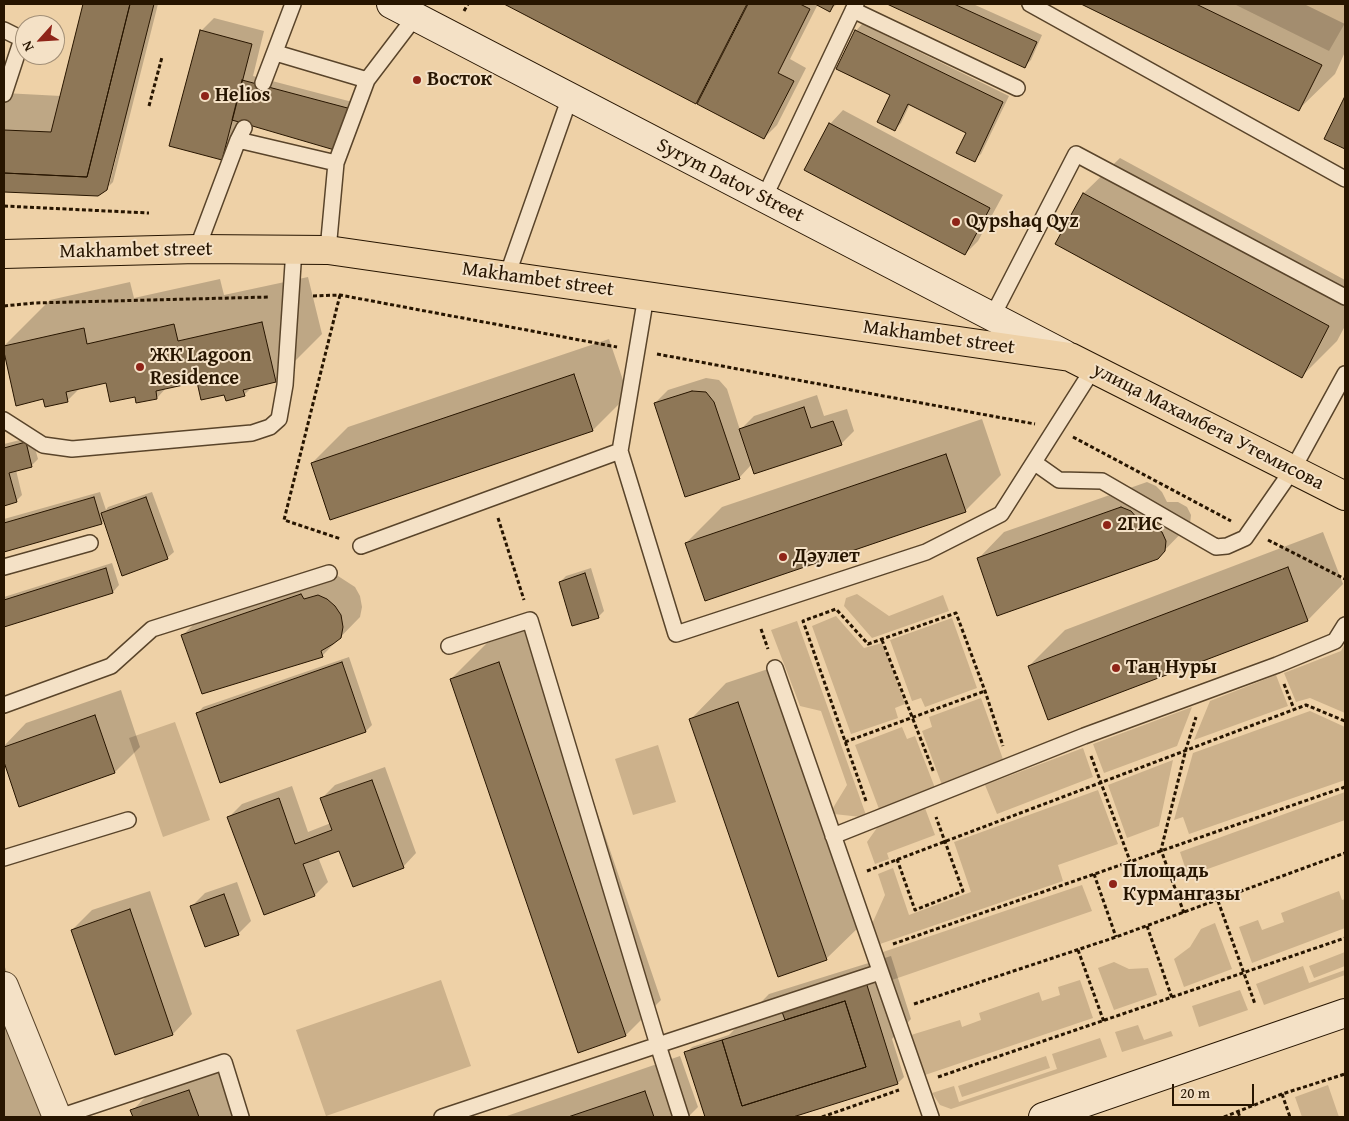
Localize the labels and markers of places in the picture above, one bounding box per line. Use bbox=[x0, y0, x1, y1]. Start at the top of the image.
place label: Восток bbox=[427, 68, 492, 92]
marker: Восток bbox=[411, 74, 423, 86]
place label: Helios bbox=[215, 84, 270, 108]
marker: Helios bbox=[199, 90, 211, 102]
place label: Qypshaq Qyz bbox=[966, 210, 1079, 234]
marker: Qypshaq Qyz bbox=[950, 216, 962, 228]
place label: ЖК Lagoon Residence bbox=[150, 344, 252, 391]
marker: ЖК Lagoon Residence bbox=[134, 361, 146, 373]
place label: 2ГИС bbox=[1117, 513, 1163, 537]
marker: 2ГИС bbox=[1101, 519, 1113, 531]
place label: Дәулет bbox=[793, 545, 860, 569]
marker: Дәулет bbox=[777, 551, 789, 563]
place label: Таң Нуры bbox=[1126, 656, 1217, 680]
marker: Таң Нуры bbox=[1110, 662, 1122, 674]
place label: Площадь Курмангазы bbox=[1123, 860, 1240, 907]
marker: Площадь Курмангазы bbox=[1107, 878, 1119, 890]

